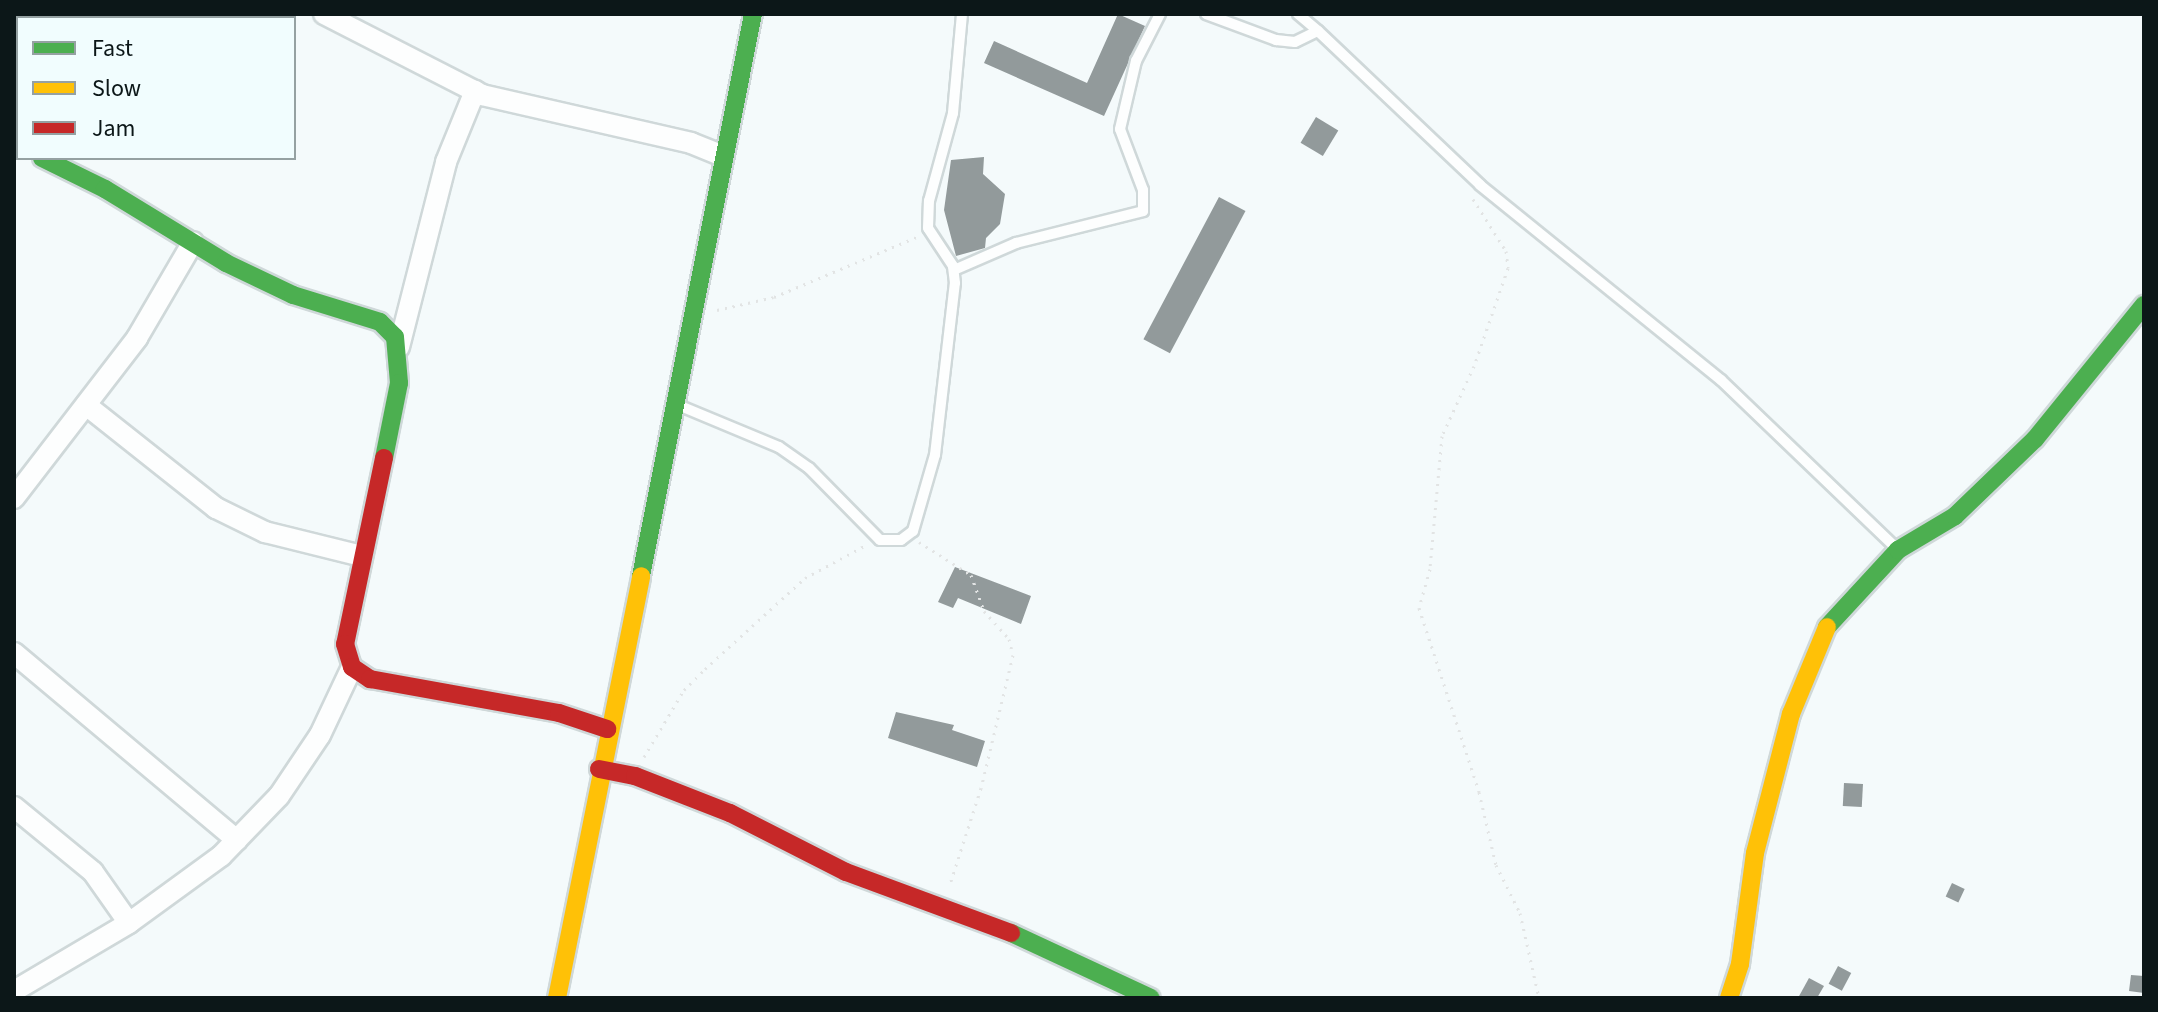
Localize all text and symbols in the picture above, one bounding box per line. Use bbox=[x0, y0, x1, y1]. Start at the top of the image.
legend bbox=[16, 16, 296, 160]
text: Fast bbox=[92, 31, 133, 66]
text: Slow bbox=[92, 71, 141, 106]
text: Jam bbox=[92, 111, 136, 146]

